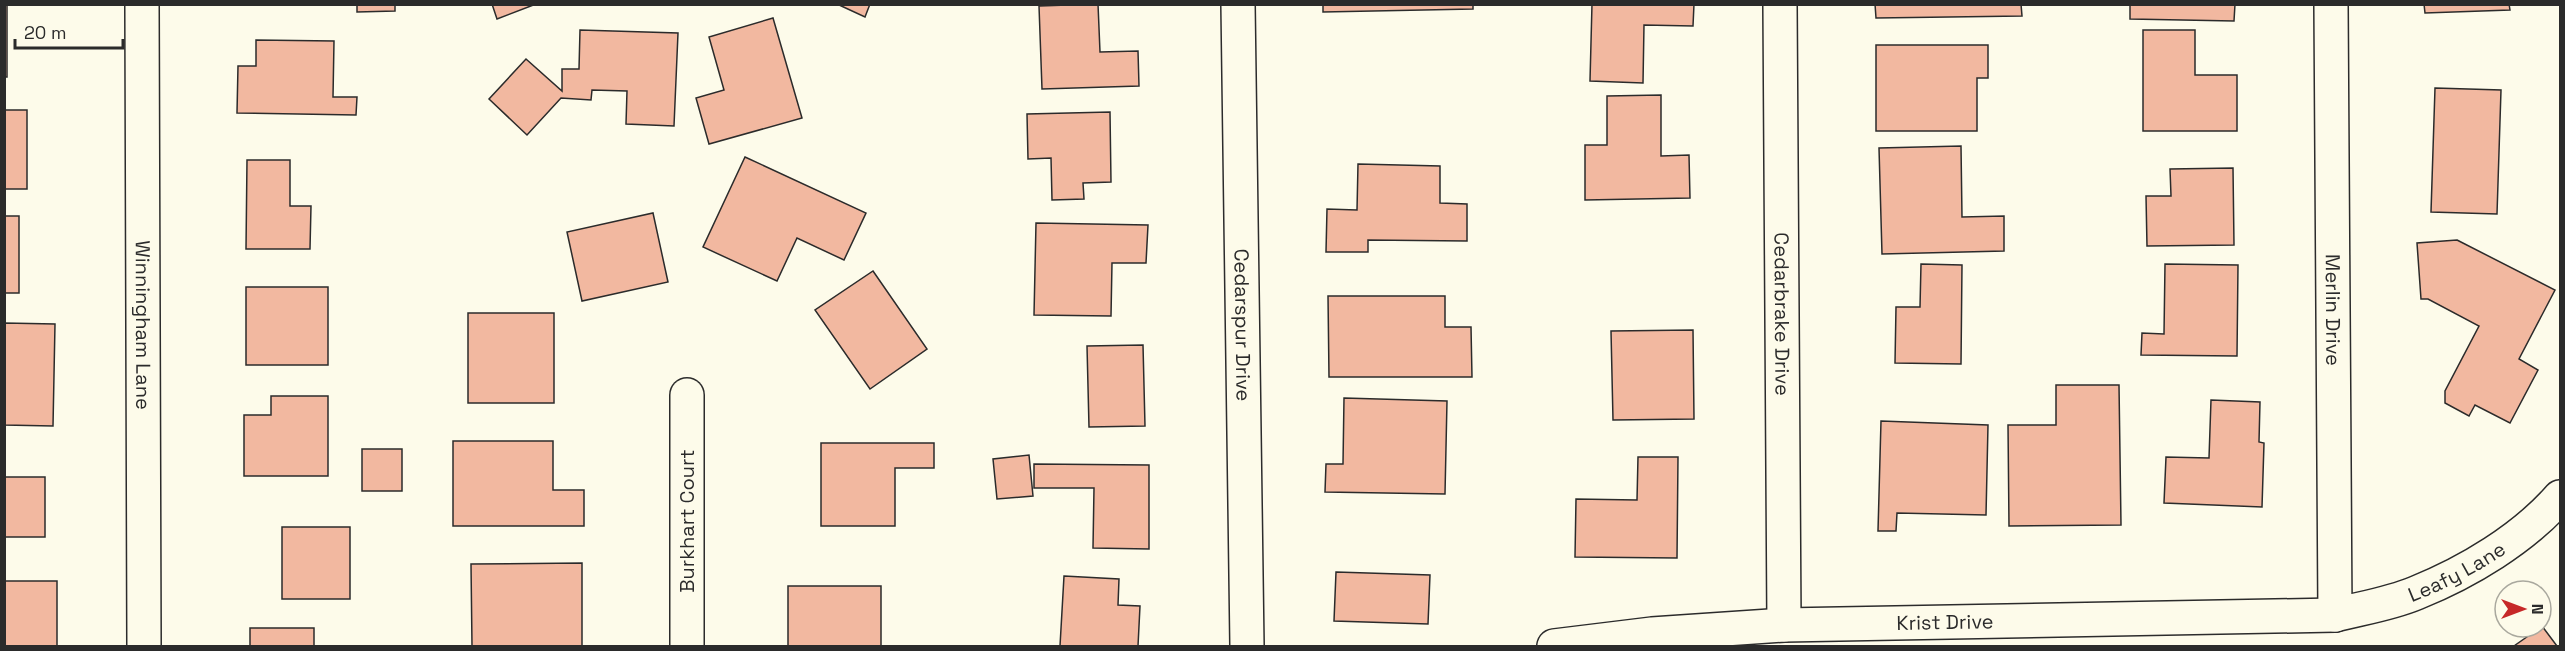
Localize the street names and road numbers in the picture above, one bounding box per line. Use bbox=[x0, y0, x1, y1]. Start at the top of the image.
street label: Cedarbrake Drive bbox=[1768, 232, 1796, 396]
street label: Winningham Lane bbox=[130, 240, 156, 410]
street label: Cedarspur Drive bbox=[1228, 248, 1257, 402]
street label: Merlin Drive bbox=[2320, 254, 2346, 366]
street label: Burkhart Court bbox=[674, 449, 700, 593]
street label: Leafy Lane bbox=[2404, 536, 2510, 608]
street label: Krist Drive bbox=[1896, 608, 1994, 636]

